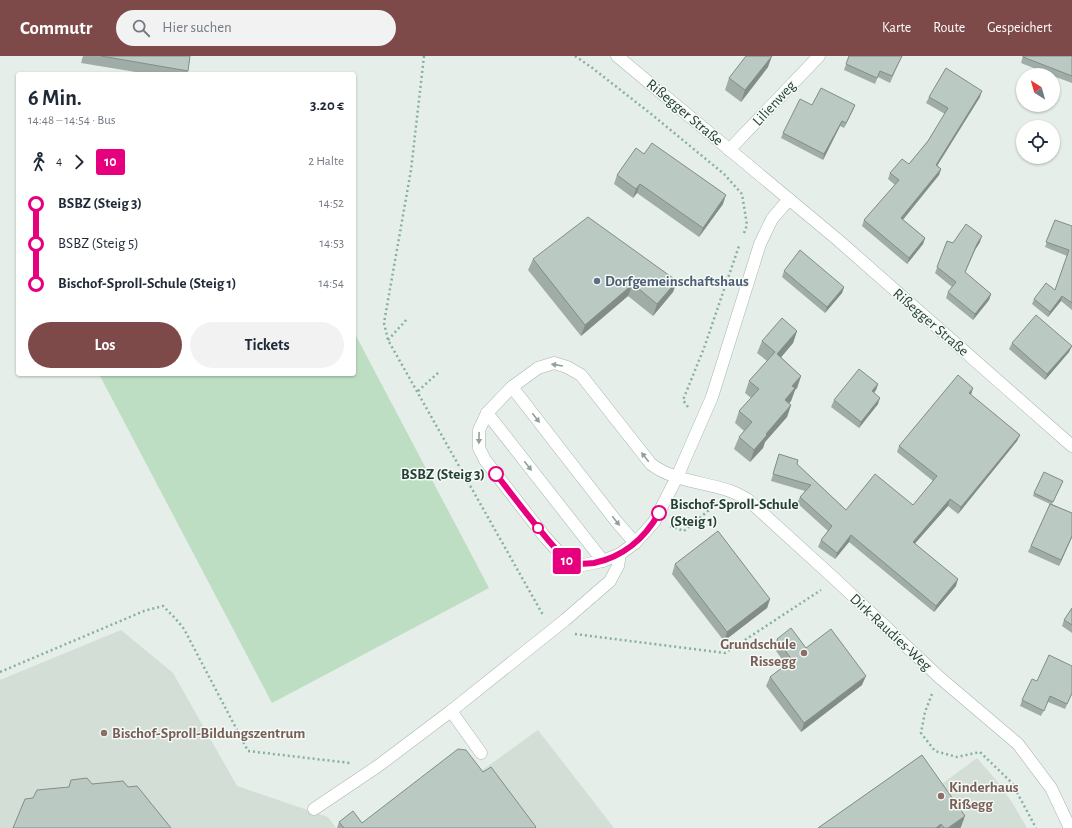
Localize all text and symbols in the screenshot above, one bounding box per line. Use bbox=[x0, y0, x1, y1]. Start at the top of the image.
search box bbox=[116, 10, 396, 46]
icon: search bbox=[130, 17, 152, 39]
text: Commutr bbox=[20, 19, 92, 38]
text: Hier suchen bbox=[162, 20, 232, 35]
text: Karte bbox=[882, 21, 911, 35]
text: Route bbox=[933, 21, 965, 35]
text: Gespeichert bbox=[987, 21, 1052, 35]
north arrow bbox=[1016, 68, 1060, 112]
map controls bbox=[1016, 68, 1060, 164]
street label: Rißegger Straße bbox=[644, 76, 726, 149]
street label: Lilienweg bbox=[750, 77, 799, 129]
text: 6 Min. bbox=[28, 87, 82, 109]
text: 3.20 € bbox=[310, 98, 344, 113]
text: 14:48 – 14:54 · Bus bbox=[28, 114, 116, 127]
button: locate bbox=[1016, 120, 1060, 164]
icon: walk bbox=[28, 151, 50, 173]
icon: forward bbox=[68, 151, 90, 173]
text: 4 bbox=[56, 155, 62, 168]
text: 10 bbox=[104, 155, 117, 169]
text: 2 Halte bbox=[308, 155, 344, 168]
text: BSBZ (Steig 3) bbox=[58, 196, 142, 211]
text: 14:52 bbox=[319, 197, 344, 210]
text: BSBZ (Steig 5) bbox=[58, 236, 139, 251]
text: 14:53 bbox=[320, 237, 344, 250]
place label: Dorfgemeinschaftshaus bbox=[605, 274, 749, 289]
text: Bischof-Sproll-Schule (Steig 1) bbox=[58, 276, 237, 291]
marker: Dorfgemeinschaftshaus bbox=[592, 276, 602, 286]
text: 14:54 bbox=[319, 277, 344, 290]
street label: Rißegger Straße bbox=[890, 286, 971, 359]
button: Los bbox=[28, 322, 182, 368]
button: Tickets bbox=[190, 322, 344, 368]
one-way arrow bbox=[551, 362, 563, 368]
one-way arrow bbox=[532, 413, 540, 423]
one-way arrow bbox=[476, 432, 482, 445]
one-way arrow bbox=[641, 451, 650, 462]
one-way arrow bbox=[524, 460, 533, 471]
marker: BSBZ (Steig 3) bbox=[488, 466, 504, 482]
place label: BSBZ (Steig 3) bbox=[401, 467, 485, 482]
place label: Bischof-Sproll-Schule (Steig 1) bbox=[670, 497, 799, 529]
marker: Bischof-Sproll-Schule (Steig 1) bbox=[651, 505, 667, 521]
one-way arrow bbox=[612, 515, 621, 526]
unlabelled marker bbox=[532, 522, 544, 534]
line badge: 10 bbox=[549, 548, 585, 574]
text: 10 bbox=[561, 554, 573, 568]
street label: Dirk-Raudies-Weg bbox=[847, 591, 935, 674]
place label: Grundschule Rissegg bbox=[720, 637, 796, 669]
marker: Grundschule Rissegg bbox=[799, 648, 809, 658]
place label: Bischof-Sproll-Bildungszentrum bbox=[112, 726, 305, 741]
marker: Bischof-Sproll-Bildungszentrum bbox=[99, 728, 109, 738]
place label: Kinderhaus Rißegg bbox=[949, 780, 1019, 812]
marker: Kinderhaus Rißegg bbox=[936, 791, 946, 801]

